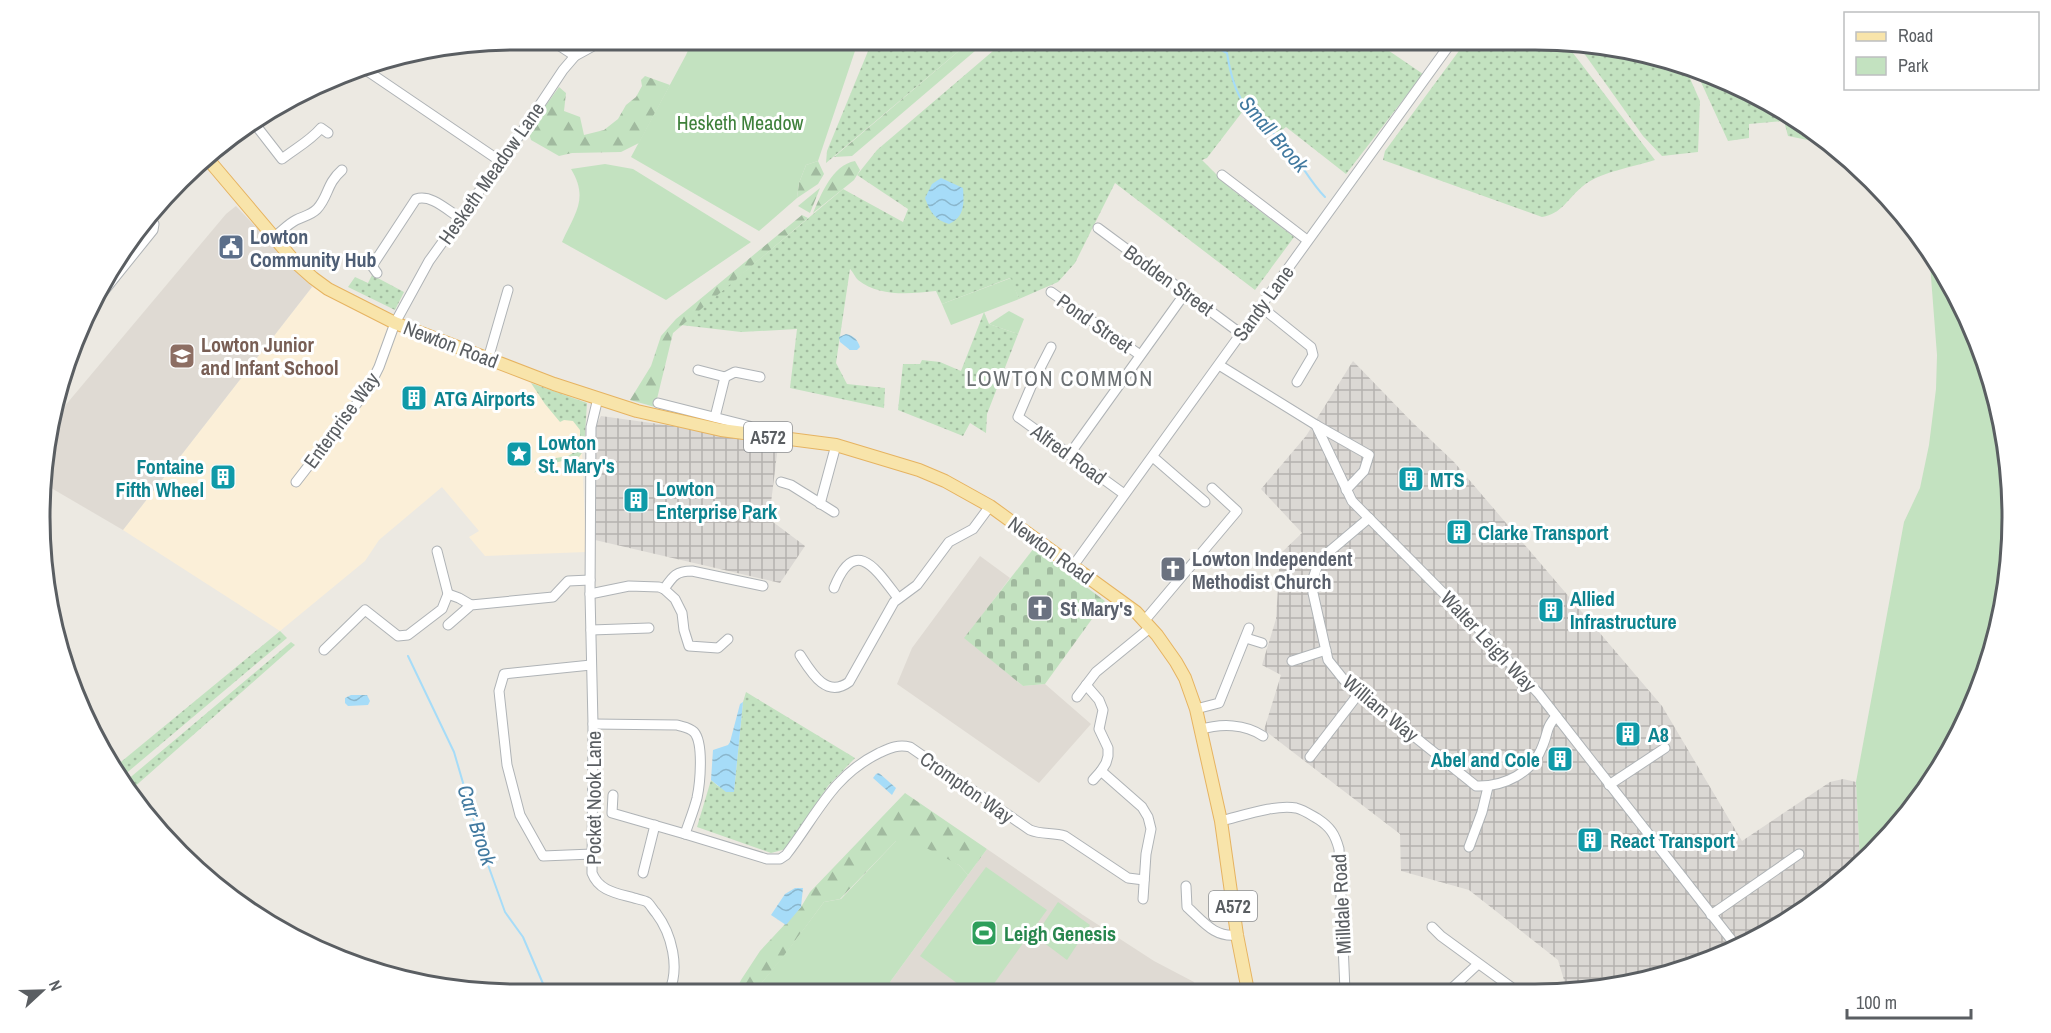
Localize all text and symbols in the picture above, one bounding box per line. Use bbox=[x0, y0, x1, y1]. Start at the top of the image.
legend bbox=[1844, 12, 2039, 90]
text: Road bbox=[1898, 23, 1933, 48]
text: Park bbox=[1898, 53, 1929, 78]
water label: Small Brook bbox=[1233, 89, 1316, 180]
street label: Hesketh Meadow Lane bbox=[432, 97, 550, 249]
park label: Hesketh Meadow bbox=[677, 109, 804, 136]
place label: Lowton Community Hub bbox=[250, 223, 377, 273]
public building icon: Lowton Community Hub bbox=[216, 232, 246, 262]
street label: Bodden Street bbox=[1119, 238, 1220, 322]
street label: Sandy Lane bbox=[1226, 260, 1300, 346]
street label: Pond Street bbox=[1052, 287, 1139, 359]
street label: Newton Road bbox=[400, 314, 502, 374]
place label: Lowton Junior and Infant School bbox=[201, 331, 339, 381]
school or university icon: Lowton Junior and Infant School bbox=[167, 341, 197, 371]
district label: LOWTON COMMON bbox=[966, 363, 1154, 393]
street label: Enterprise Way bbox=[297, 366, 385, 473]
building icon: ATG Airports bbox=[399, 383, 429, 413]
place label: ATG Airports bbox=[434, 385, 535, 412]
street label: Alfred Road bbox=[1025, 417, 1112, 490]
road number: A572 bbox=[744, 422, 792, 452]
place label: Lowton St. Mary's bbox=[538, 429, 615, 479]
place icon: Lowton St. Mary's bbox=[504, 439, 534, 469]
place label: Fontaine Fifth Wheel bbox=[116, 453, 204, 503]
building icon: Fontaine Fifth Wheel bbox=[208, 462, 238, 492]
building icon: MTS bbox=[1396, 464, 1426, 494]
place label: MTS bbox=[1430, 466, 1465, 493]
place label: Lowton Enterprise Park bbox=[656, 475, 778, 525]
building icon: Lowton Enterprise Park bbox=[621, 485, 651, 515]
street label: Newton Road bbox=[1003, 510, 1099, 590]
building icon: Clarke Transport bbox=[1444, 517, 1474, 547]
place label: Clarke Transport bbox=[1478, 519, 1609, 546]
place label: Lowton Independent Methodist Church bbox=[1192, 545, 1353, 595]
church icon: Lowton Independent Methodist Church bbox=[1158, 554, 1188, 584]
street label: Walter Leigh Way bbox=[1435, 585, 1543, 698]
place label: Allied Infrastructure bbox=[1570, 585, 1677, 635]
church icon: St Mary's bbox=[1025, 593, 1055, 623]
place label: St Mary's bbox=[1060, 595, 1132, 622]
building icon: Allied Infrastructure bbox=[1536, 595, 1566, 625]
street label: William Way bbox=[1337, 668, 1425, 748]
building icon: A8 bbox=[1613, 719, 1643, 749]
place label: A8 bbox=[1648, 721, 1669, 748]
street label: Pocket Nook Lane bbox=[580, 731, 607, 865]
building icon: Abel and Cole bbox=[1545, 744, 1575, 774]
street label: Crompton Way bbox=[915, 745, 1020, 830]
place label: Abel and Cole bbox=[1431, 746, 1540, 773]
water label: Carr Brook bbox=[450, 781, 504, 870]
building icon: React Transport bbox=[1575, 825, 1605, 855]
place label: React Transport bbox=[1610, 827, 1735, 854]
street label: Milldale Road bbox=[1325, 853, 1357, 955]
road number: A572 bbox=[1209, 891, 1257, 921]
sports icon: Leigh Genesis bbox=[969, 918, 999, 948]
place label: Leigh Genesis bbox=[1004, 920, 1116, 947]
north arrow bbox=[12, 961, 72, 1021]
text: N bbox=[44, 977, 68, 994]
scale bar bbox=[1847, 982, 1972, 1020]
text: 100 m bbox=[1856, 990, 1897, 1015]

